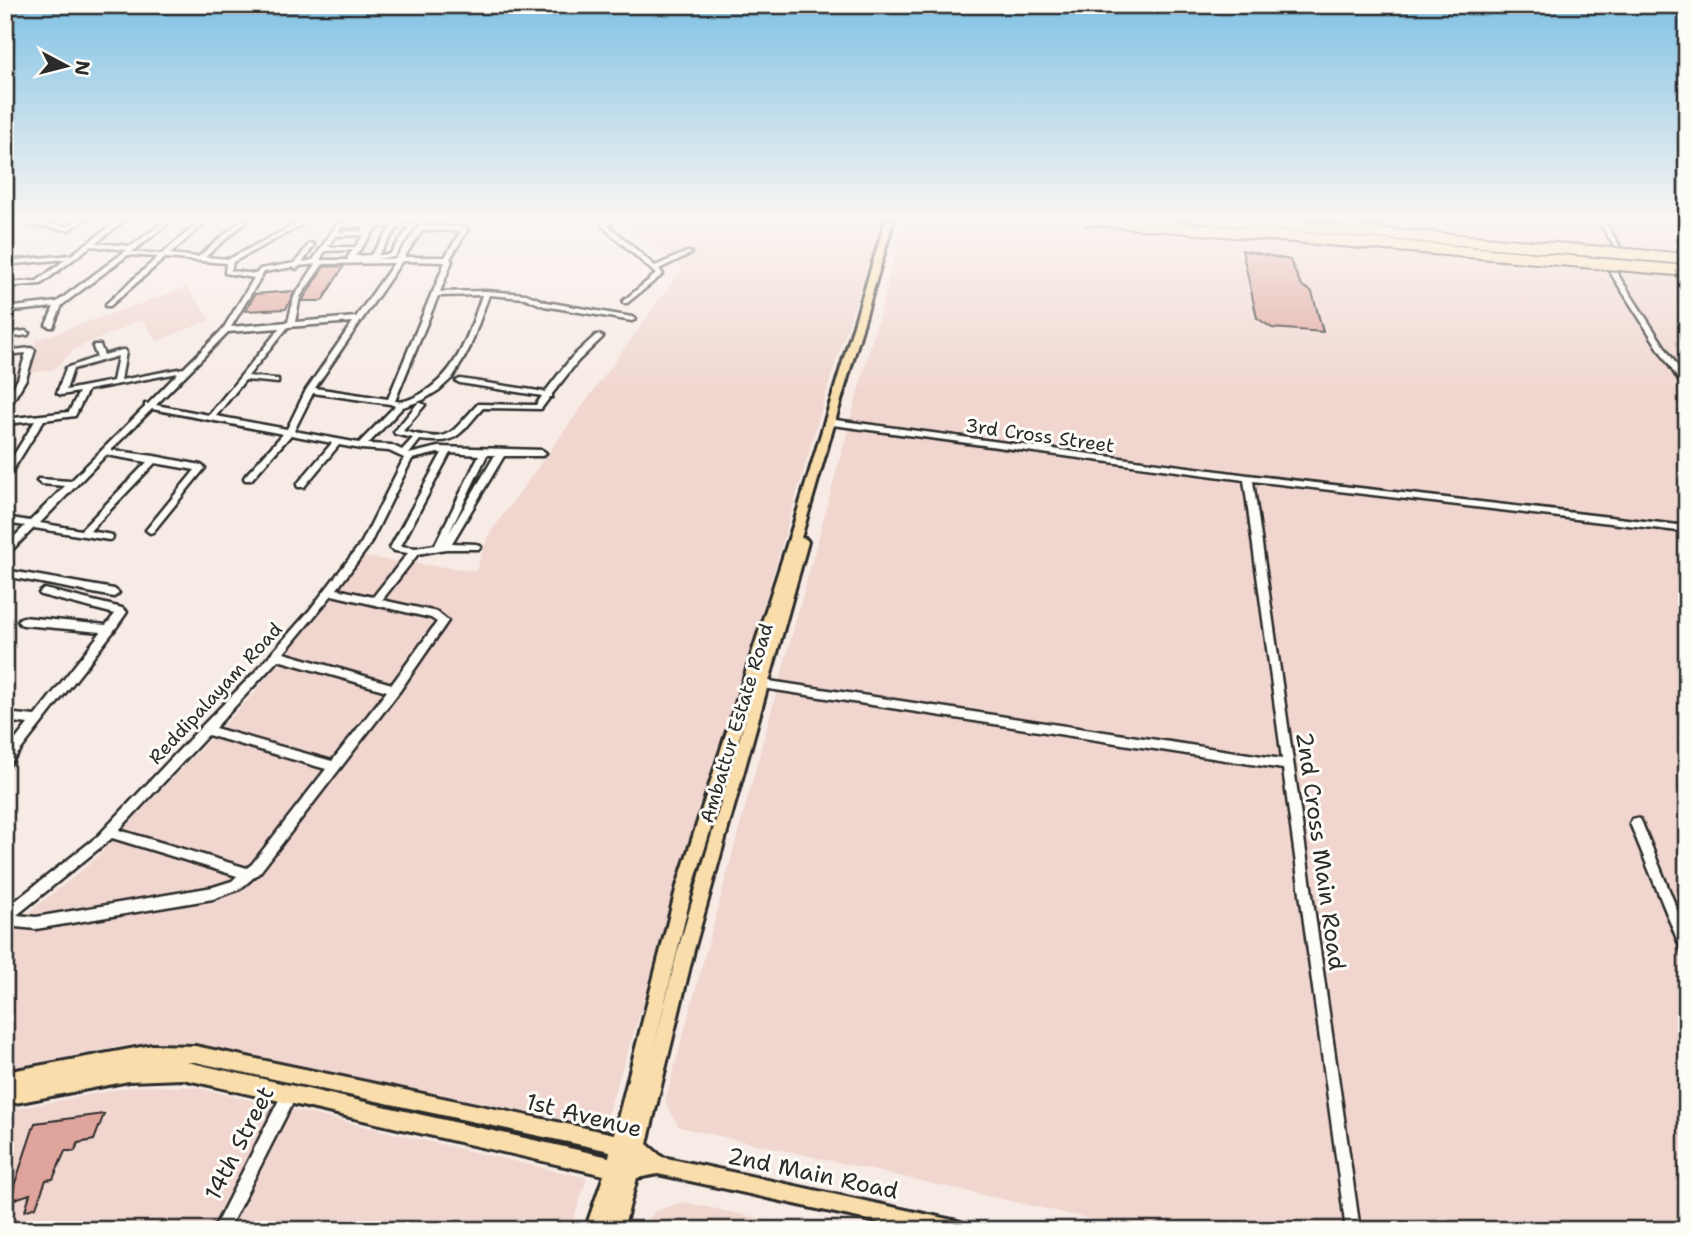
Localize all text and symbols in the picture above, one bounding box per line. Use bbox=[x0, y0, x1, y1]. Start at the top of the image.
north arrow bbox=[32, 32, 102, 102]
text: N bbox=[69, 59, 96, 77]
street label: 3rd Cross Street bbox=[964, 413, 1116, 458]
street label: Reddipalayam Road bbox=[143, 617, 288, 770]
street label: Ambattur Estate Road bbox=[694, 620, 779, 826]
street label: 2nd Cross Main Road bbox=[1289, 730, 1353, 972]
street label: 14th Street bbox=[197, 1081, 281, 1205]
street label: 1st Avenue bbox=[523, 1086, 645, 1144]
street label: 2nd Main Road bbox=[725, 1140, 901, 1206]

